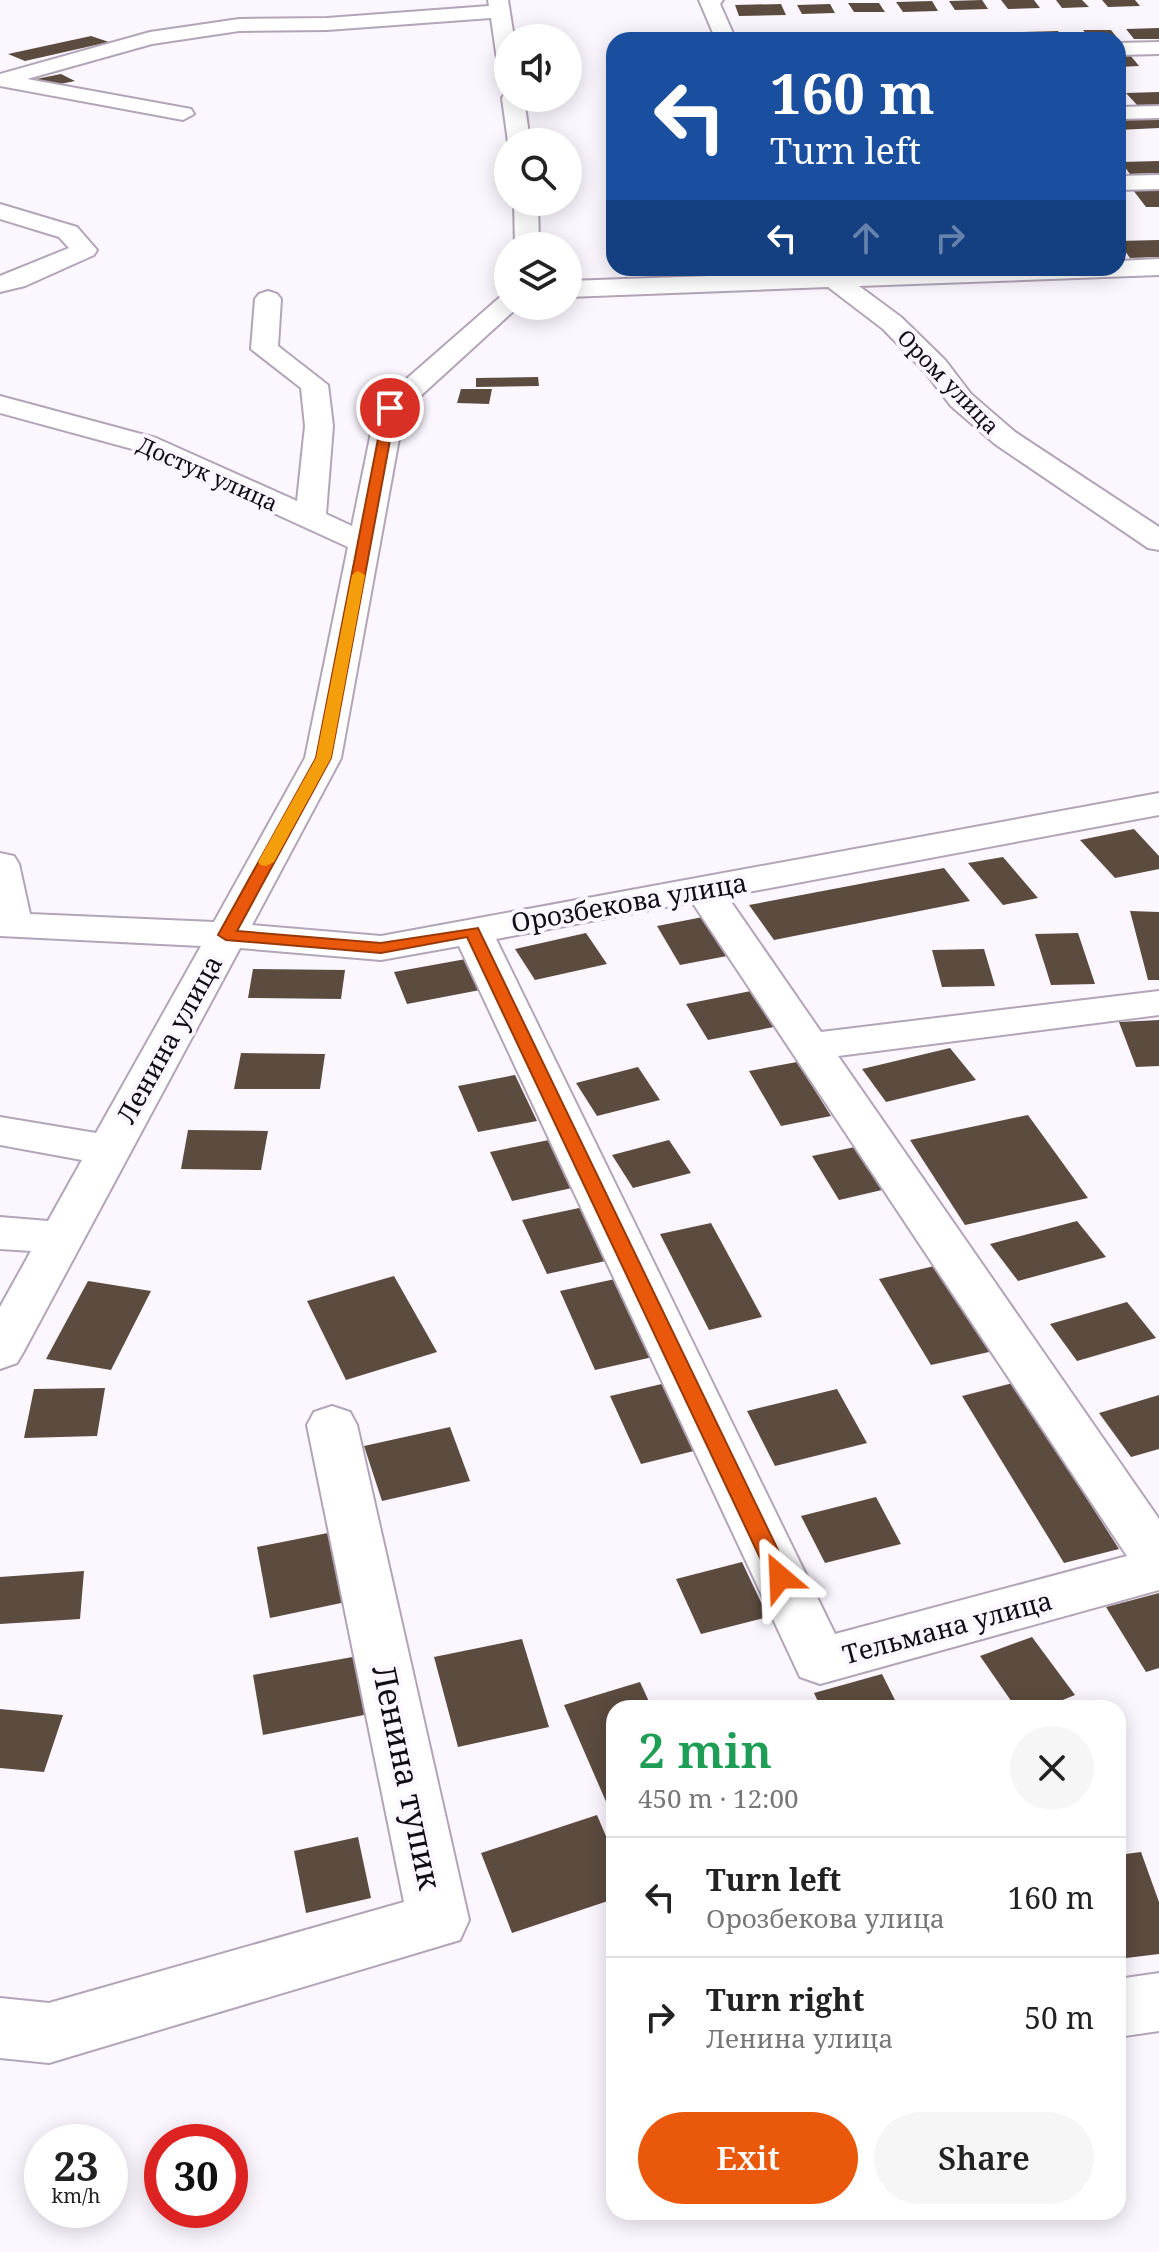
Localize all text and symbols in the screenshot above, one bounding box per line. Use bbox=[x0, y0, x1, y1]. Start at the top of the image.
map controls bbox=[494, 24, 582, 320]
button: sound bbox=[494, 24, 582, 112]
text: 160 m bbox=[770, 54, 935, 130]
icon: left bbox=[638, 64, 742, 168]
text: Turn left bbox=[770, 126, 921, 175]
button: search bbox=[494, 128, 582, 216]
icon: left bbox=[760, 216, 804, 260]
icon: ahead bbox=[844, 216, 888, 260]
icon: right bbox=[928, 216, 972, 260]
button: layers bbox=[494, 232, 582, 320]
street label: Ором улица bbox=[891, 322, 1007, 440]
pin bbox=[356, 374, 424, 442]
icon: arrive bbox=[368, 386, 412, 430]
street label: Достук улица bbox=[133, 429, 283, 517]
street label: Орозбекова улица bbox=[508, 864, 750, 940]
street label: Ленина улица bbox=[108, 948, 230, 1130]
position arrow bbox=[738, 1535, 822, 1619]
street label: Тельмана улица bbox=[838, 1582, 1056, 1672]
street label: Ленина тупик bbox=[363, 1661, 453, 1893]
text: 2 min bbox=[638, 1717, 772, 1782]
button: close bbox=[1010, 1726, 1094, 1810]
text: 450 m · 12:00 bbox=[638, 1780, 799, 1816]
text: Turn left bbox=[706, 1859, 841, 1900]
icon: left bbox=[638, 1875, 682, 1919]
text: 160 m bbox=[1008, 1877, 1094, 1918]
text: Орозбекова улица bbox=[706, 1900, 945, 1936]
text: Turn right bbox=[706, 1979, 864, 2020]
icon: right bbox=[638, 1995, 682, 2039]
text: 50 m bbox=[1024, 1997, 1094, 2038]
text: Ленина улица bbox=[706, 2020, 893, 2056]
button: Exit bbox=[638, 2112, 858, 2204]
button: Share bbox=[874, 2112, 1094, 2204]
speed limit sign: 30 bbox=[144, 2124, 248, 2228]
text: 23 bbox=[53, 2138, 99, 2193]
text: km/h bbox=[51, 2182, 101, 2209]

